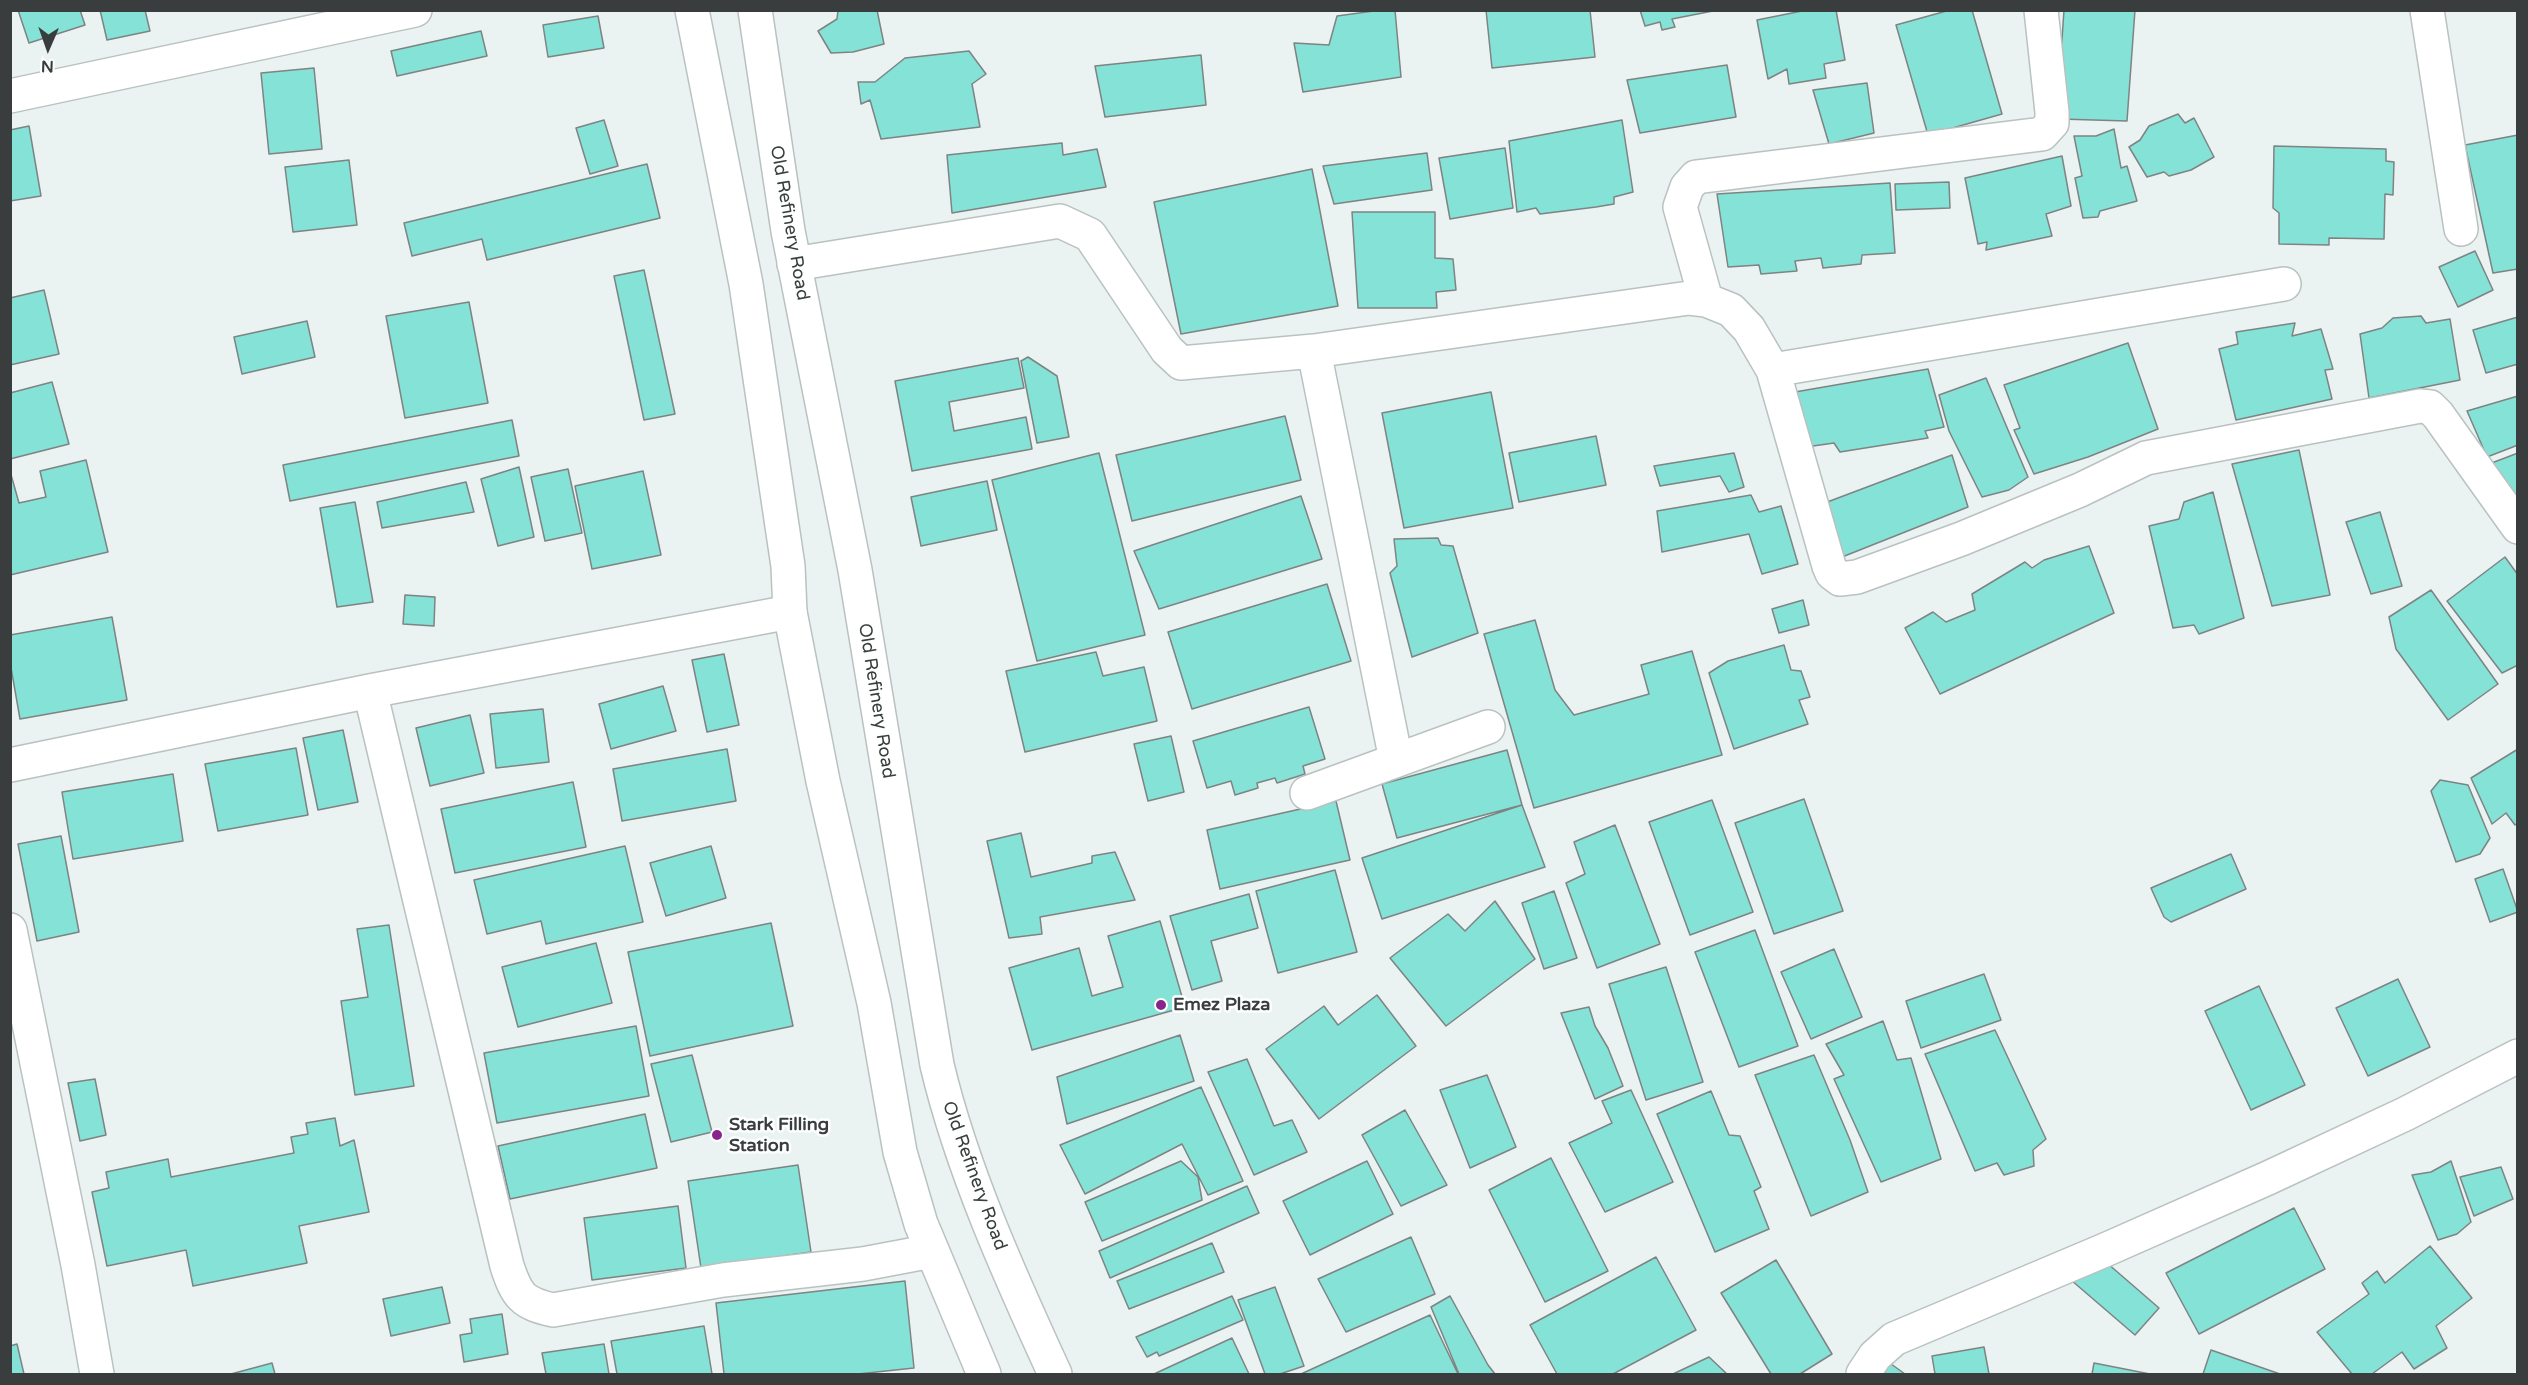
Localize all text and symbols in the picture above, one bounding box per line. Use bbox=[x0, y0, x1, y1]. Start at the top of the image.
north arrow bbox=[18, 18, 78, 78]
text: N bbox=[41, 56, 54, 76]
street label: Old Refinery Road bbox=[765, 144, 813, 302]
street label: Old Refinery Road bbox=[853, 622, 899, 780]
place label: Emez Plaza bbox=[1173, 994, 1270, 1016]
marker: Emez Plaza bbox=[1154, 998, 1168, 1012]
street label: Old Refinery Road bbox=[937, 1099, 1011, 1253]
place label: Stark Filling Station bbox=[729, 1114, 829, 1156]
marker: Stark Filling Station bbox=[710, 1128, 724, 1142]

